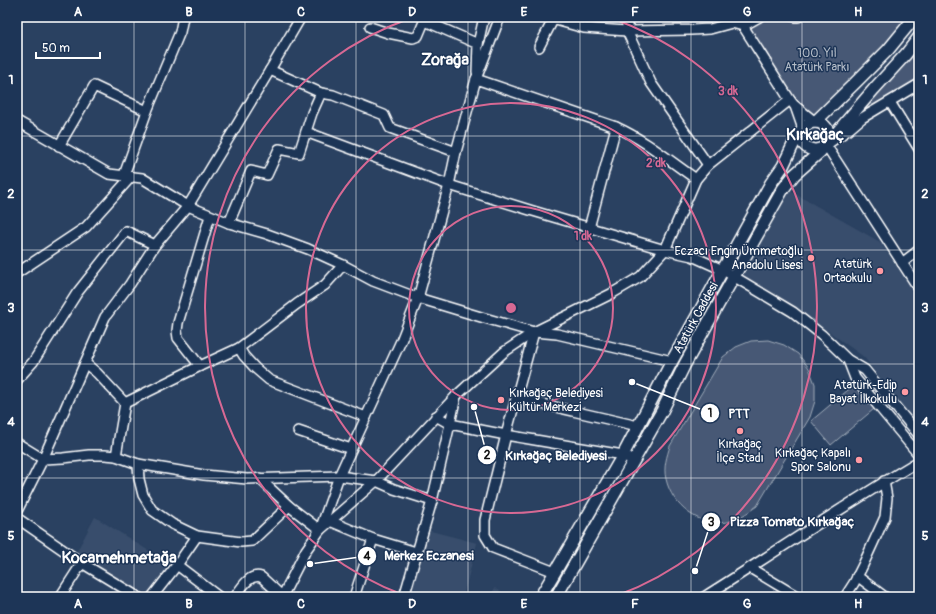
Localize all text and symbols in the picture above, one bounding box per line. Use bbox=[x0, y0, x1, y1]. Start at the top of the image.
text: A bbox=[74, 4, 83, 20]
text: B bbox=[185, 4, 193, 20]
text: C bbox=[297, 4, 305, 20]
text: D bbox=[408, 4, 416, 20]
text: E bbox=[521, 4, 528, 20]
text: F bbox=[631, 4, 639, 20]
text: G bbox=[743, 4, 752, 20]
text: H bbox=[854, 4, 862, 20]
scale bar bbox=[36, 34, 100, 60]
text: 50 m bbox=[42, 41, 70, 56]
park label: 100. Yıl Atatürk Parkı bbox=[784, 46, 850, 75]
district label: Zorağa bbox=[421, 50, 469, 70]
text: 1 bbox=[8, 72, 14, 88]
text: 1 bbox=[922, 72, 928, 88]
text: 3 dk bbox=[718, 84, 739, 99]
district label: Kırkağaç bbox=[786, 125, 844, 145]
text: 2 dk bbox=[646, 156, 667, 171]
text: 2 bbox=[7, 186, 15, 202]
text: 2 bbox=[921, 186, 929, 202]
text: 1 dk bbox=[574, 229, 593, 244]
place label: Eczacı Engin Ümmetoğlu Anadolu Lisesi bbox=[675, 243, 803, 273]
marker: Eczacı Engin Ümmetoğlu Anadolu Lisesi bbox=[806, 253, 816, 263]
place label: Atatürk Ortaokulu bbox=[823, 257, 872, 286]
marker: Atatürk Ortaokulu bbox=[875, 266, 885, 276]
street label: Atatürk Caddesi bbox=[670, 280, 722, 356]
text: 3 bbox=[7, 300, 15, 316]
text: 3 bbox=[921, 300, 929, 316]
centre of rings bbox=[504, 301, 518, 315]
place label: Atatürk-Edip Bayat İlkokulu bbox=[829, 378, 897, 407]
place label: Kırkağaç Belediyesi Kültür Merkezi bbox=[509, 386, 603, 415]
marker: Atatürk-Edip Bayat İlkokulu bbox=[900, 387, 910, 397]
marker: Kırkağaç Belediyesi Kültür Merkezi bbox=[496, 395, 506, 405]
callout: PTT bbox=[700, 401, 758, 426]
text: 1 bbox=[708, 406, 712, 421]
text: PTT bbox=[728, 406, 751, 422]
text: 4 bbox=[7, 414, 15, 430]
text: 4 bbox=[921, 414, 929, 430]
marker: Kırkağaç İlçe Stadı bbox=[735, 426, 745, 436]
place label: Kırkağaç İlçe Stadı bbox=[716, 437, 764, 466]
callout: Kırkağaç Belediyesi bbox=[477, 443, 615, 468]
place label: Kırkağaç Kapalı Spor Salonu bbox=[775, 446, 851, 475]
text: 2 bbox=[484, 448, 491, 463]
text: Kırkağaç Belediyesi bbox=[505, 448, 608, 464]
marker: Kırkağaç Kapalı Spor Salonu bbox=[854, 455, 864, 465]
callout: Pizza Tomato Kırkağaç bbox=[701, 509, 862, 534]
text: Pizza Tomato Kırkağaç bbox=[730, 514, 854, 530]
text: 3 bbox=[708, 515, 715, 530]
text: 5 bbox=[7, 528, 15, 544]
text: 5 bbox=[921, 528, 929, 544]
callout: Merkez Eczanesi bbox=[357, 543, 482, 568]
district label: Kocamehmetağa bbox=[61, 548, 177, 568]
text: Merkez Eczanesi bbox=[384, 548, 474, 564]
text: 4 bbox=[363, 549, 371, 564]
text: A bbox=[74, 596, 83, 612]
text: B bbox=[185, 596, 193, 612]
text: C bbox=[297, 596, 305, 612]
text: D bbox=[408, 596, 416, 612]
text: E bbox=[521, 596, 528, 612]
text: F bbox=[631, 596, 639, 612]
text: G bbox=[743, 596, 752, 612]
text: H bbox=[854, 596, 862, 612]

